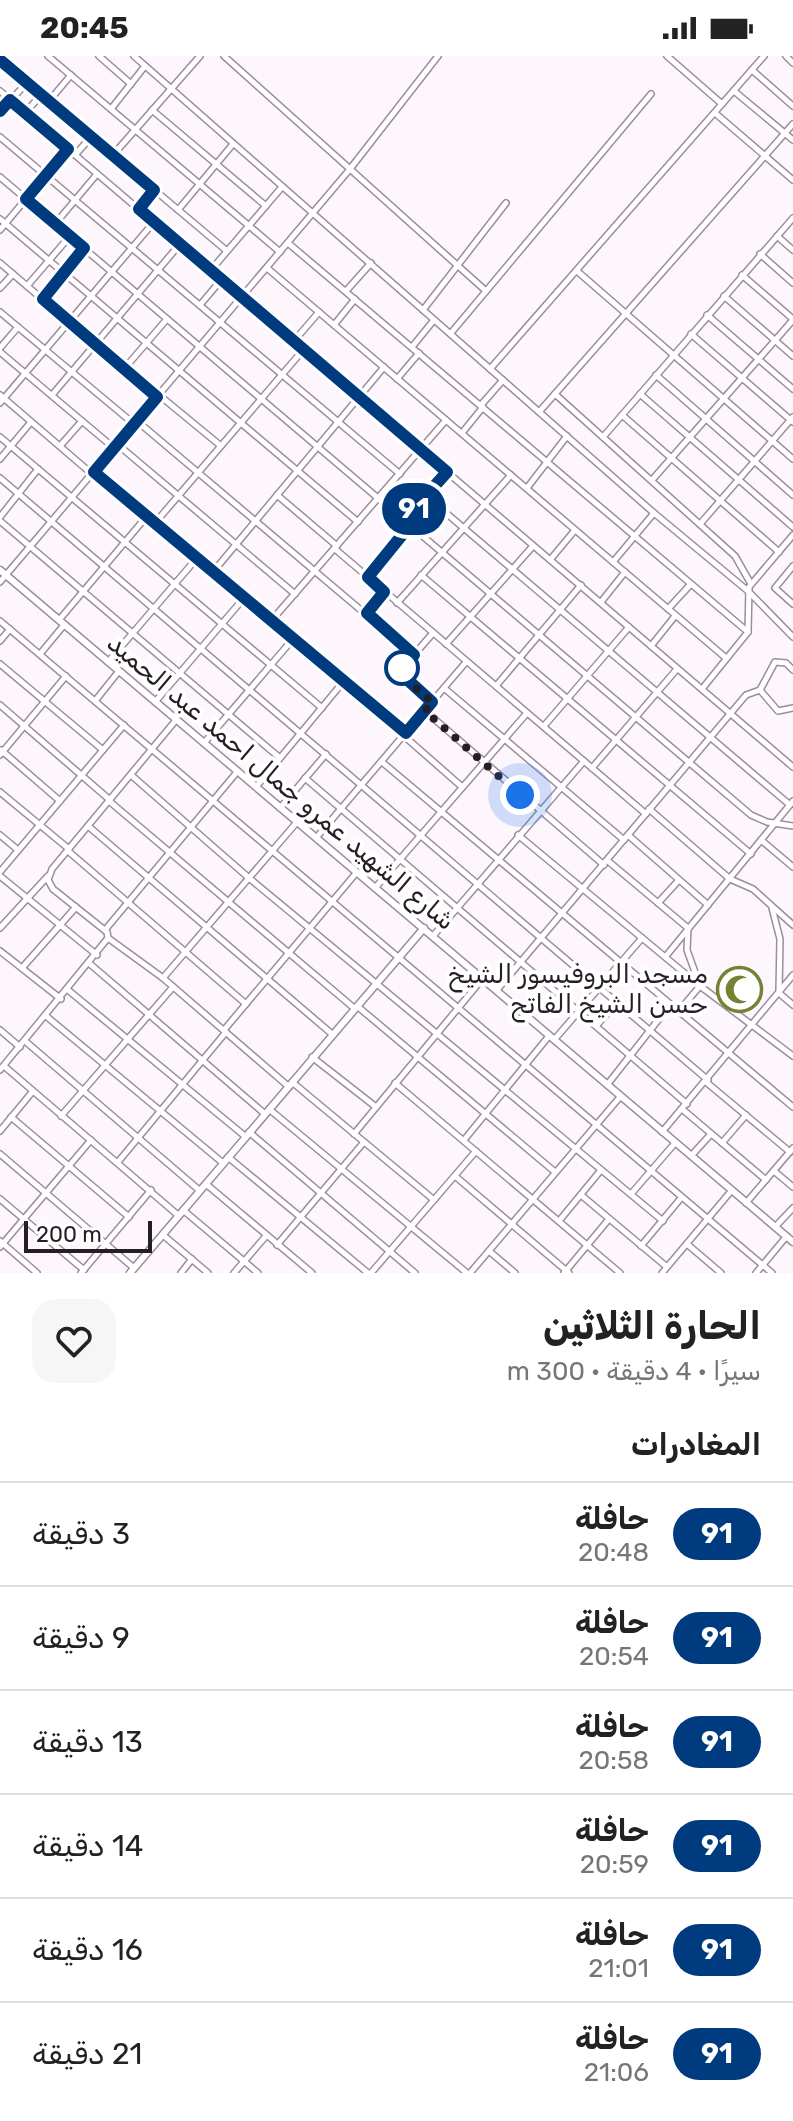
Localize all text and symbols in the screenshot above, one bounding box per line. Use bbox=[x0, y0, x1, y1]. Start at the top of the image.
text: 20:45 bbox=[40, 10, 129, 46]
line badge: 91 bbox=[378, 483, 450, 535]
text: 91 bbox=[398, 492, 430, 525]
street label: شارع الشهيد عمرو جمال احمد عبد الحميد bbox=[99, 627, 461, 938]
unlabelled marker bbox=[385, 651, 419, 685]
your location bbox=[500, 775, 540, 815]
place label: مسجد البروفيسور الشيخ حسن الشيخ الفاتح bbox=[448, 959, 708, 1023]
mosque icon: مسجد البروفيسور الشيخ حسن الشيخ الفاتح bbox=[715, 965, 763, 1013]
scale bar bbox=[24, 1217, 152, 1253]
text: 200 m bbox=[36, 1221, 102, 1248]
button: heart bbox=[32, 1299, 116, 1383]
text: الحارة الثلاثين bbox=[543, 1303, 761, 1349]
text: سيرًا · 4 دقيقة · 300 m bbox=[507, 1356, 761, 1387]
text: المغادرات bbox=[631, 1427, 761, 1463]
text: حافلة bbox=[575, 1501, 649, 1537]
text: 3 دقيقة bbox=[32, 1516, 130, 1552]
text: 91 bbox=[701, 1517, 733, 1550]
text: 20:48 bbox=[578, 1537, 649, 1568]
text: حافلة bbox=[575, 1605, 649, 1641]
text: 9 دقيقة bbox=[32, 1620, 130, 1656]
text: 91 bbox=[701, 1621, 733, 1654]
text: 20:54 bbox=[579, 1641, 649, 1672]
text: حافلة bbox=[575, 1709, 649, 1745]
text: 13 دقيقة bbox=[32, 1724, 143, 1760]
text: 91 bbox=[701, 1725, 733, 1758]
text: 20:58 bbox=[579, 1745, 649, 1776]
text: حافلة bbox=[575, 1813, 649, 1849]
text: 14 دقيقة bbox=[32, 1828, 143, 1864]
text: 91 bbox=[701, 1829, 733, 1862]
text: 20:59 bbox=[580, 1849, 649, 1880]
text: حافلة bbox=[575, 1917, 649, 1953]
text: 16 دقيقة bbox=[32, 1932, 143, 1968]
text: 91 bbox=[701, 1933, 733, 1966]
text: 21:01 bbox=[588, 1953, 649, 1984]
text: حافلة bbox=[575, 2021, 649, 2057]
text: 21 دقيقة bbox=[32, 2036, 142, 2072]
text: 91 bbox=[701, 2037, 733, 2070]
text: 21:06 bbox=[584, 2057, 649, 2088]

